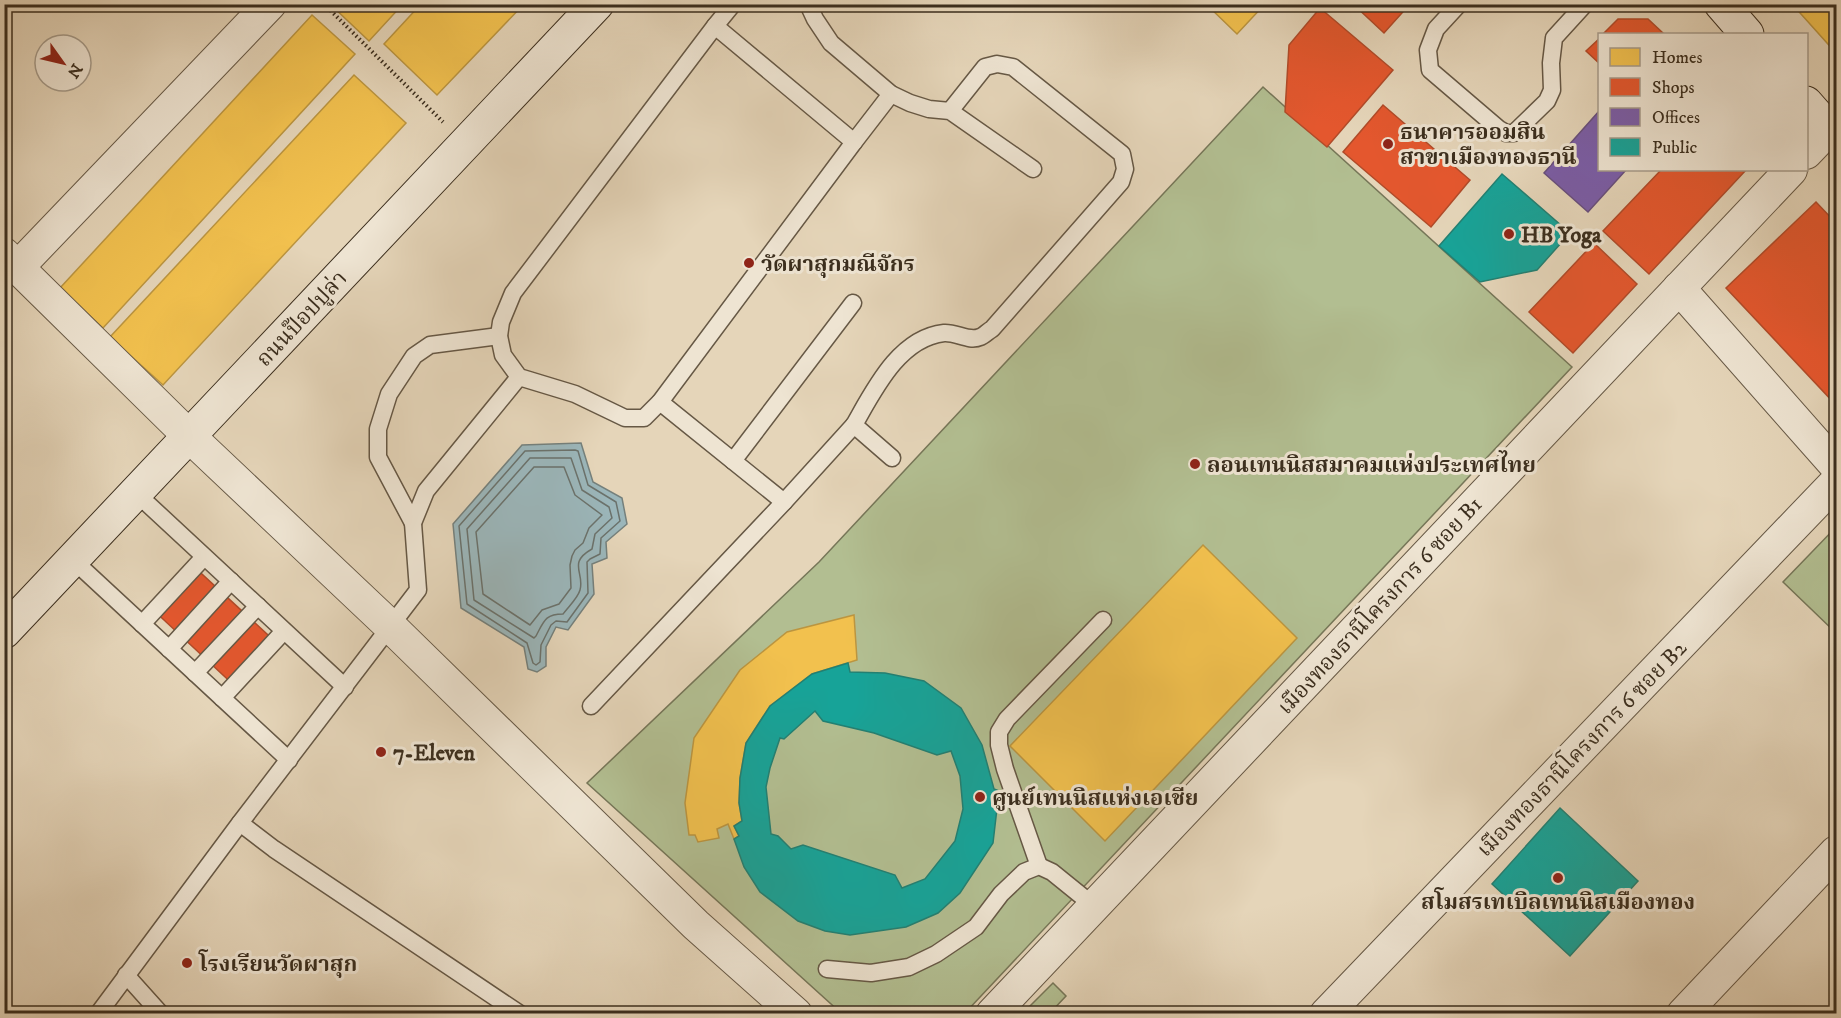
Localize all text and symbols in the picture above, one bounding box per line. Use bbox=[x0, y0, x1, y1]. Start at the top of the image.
north arrow bbox=[33, 33, 93, 93]
legend bbox=[1598, 33, 1808, 171]
text: Homes bbox=[1652, 47, 1703, 69]
text: N bbox=[63, 60, 87, 82]
text: Shops bbox=[1652, 77, 1695, 99]
text: Offices bbox=[1652, 107, 1700, 129]
place label: ธนาคารออมสิน สาขาเมืองทองธานี bbox=[1400, 119, 1577, 171]
marker: ธนาคารออมสิน สาขาเมืองทองธานี bbox=[1381, 137, 1395, 151]
text: Public bbox=[1652, 137, 1698, 159]
place label: HB Yoga bbox=[1521, 222, 1602, 249]
marker: HB Yoga bbox=[1502, 227, 1516, 241]
place label: วัดผาสุกมณีจักร bbox=[761, 251, 915, 278]
marker: วัดผาสุกมณีจักร bbox=[742, 256, 756, 270]
street label: ถนนป๊อปปูล่า bbox=[251, 265, 353, 373]
place label: ลอนเทนนิสสมาคมแห่งประเทศไทย bbox=[1207, 450, 1536, 479]
marker: ลอนเทนนิสสมาคมแห่งประเทศไทย bbox=[1188, 457, 1202, 471]
street label: เมืองทองธานีโครงการ 6 ซอย B1 bbox=[1271, 490, 1488, 721]
street label: เมืองทองธานีโครงการ 6 ซอย B2 bbox=[1470, 634, 1693, 863]
place label: 7-Eleven bbox=[393, 740, 475, 767]
marker: 7-Eleven bbox=[374, 745, 388, 759]
place label: ศูนย์เทนนิสแห่งเอเชีย bbox=[992, 785, 1198, 812]
marker: ศูนย์เทนนิสแห่งเอเชีย bbox=[973, 790, 987, 804]
marker: สโมสรเทเบิลเทนนิสเมืองทอง bbox=[1551, 871, 1565, 885]
place label: สโมสรเทเบิลเทนนิสเมืองทอง bbox=[1421, 887, 1695, 916]
place label: โรงเรียนวัดผาสุก bbox=[198, 949, 357, 978]
marker: โรงเรียนวัดผาสุก bbox=[180, 956, 194, 970]

